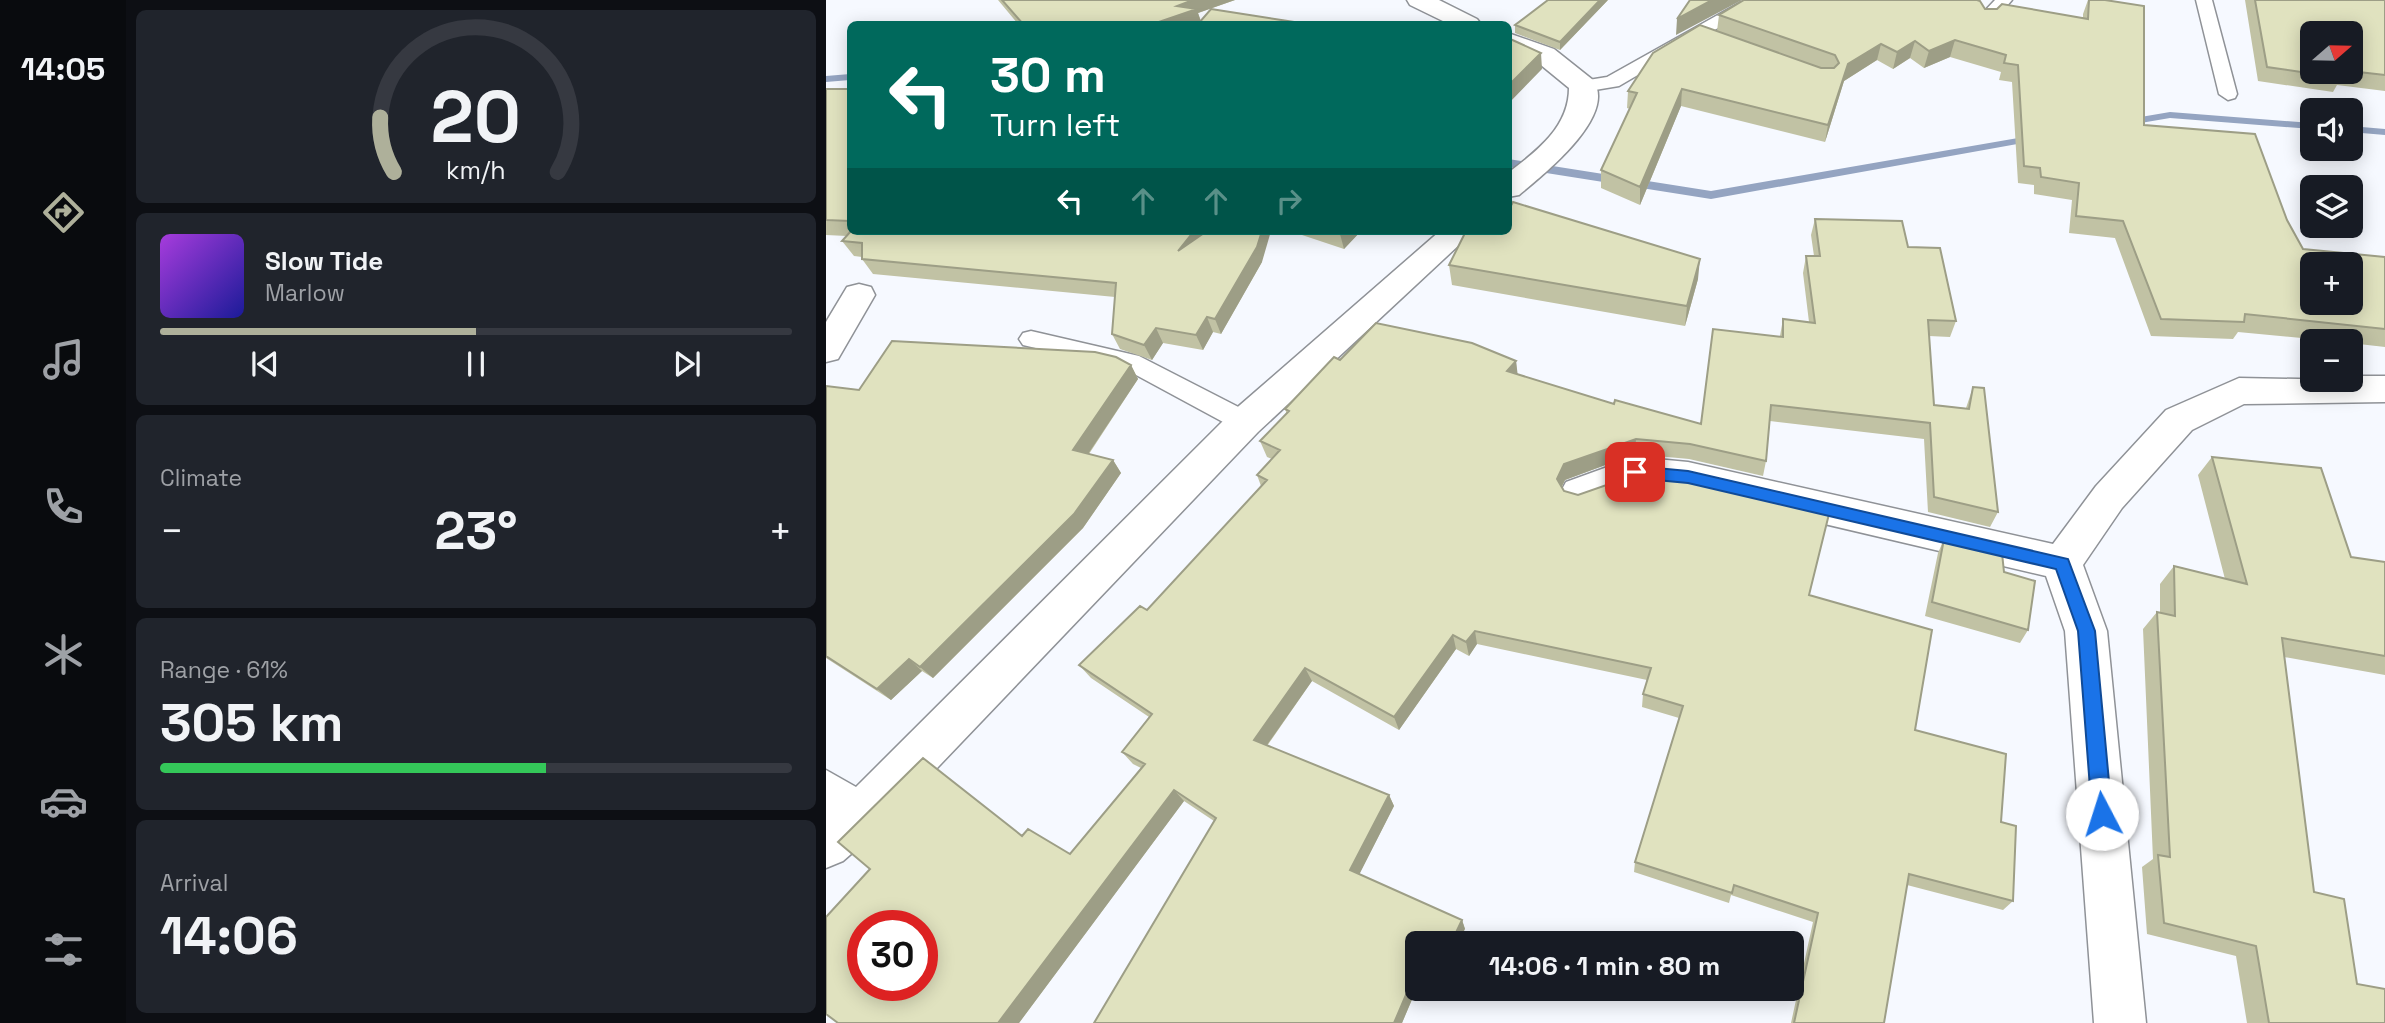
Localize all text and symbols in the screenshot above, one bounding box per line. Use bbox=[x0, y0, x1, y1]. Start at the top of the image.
north arrow bbox=[2300, 21, 2362, 84]
map controls bbox=[2300, 21, 2363, 392]
text: 30 m bbox=[990, 44, 1106, 106]
text: 14:05 bbox=[21, 49, 105, 89]
icon: left bbox=[875, 49, 966, 140]
text: 20 bbox=[431, 71, 521, 164]
button: sound bbox=[2300, 98, 2363, 161]
text: Turn left bbox=[990, 105, 1120, 145]
text: km/h bbox=[446, 154, 506, 186]
button: layers bbox=[2300, 175, 2363, 238]
icon: left bbox=[1051, 182, 1089, 220]
icon: ahead bbox=[1124, 182, 1162, 220]
icon: ahead bbox=[1197, 182, 1235, 220]
icon: right bbox=[1270, 182, 1308, 220]
icon: directions bbox=[39, 188, 88, 237]
text: Slow Tide bbox=[265, 244, 383, 278]
button: + bbox=[2300, 252, 2363, 315]
text: Marlow bbox=[265, 278, 345, 308]
button: − bbox=[2300, 329, 2363, 392]
icon: music bbox=[39, 335, 88, 384]
icon: previous bbox=[246, 345, 284, 383]
icon: pause bbox=[457, 345, 495, 383]
icon: next bbox=[668, 345, 706, 383]
pin bbox=[1605, 442, 1665, 502]
icon: arrive bbox=[1616, 453, 1654, 491]
text: Climate bbox=[160, 463, 242, 493]
icon: phone bbox=[39, 482, 88, 531]
text: 23° bbox=[435, 498, 518, 564]
text: − bbox=[160, 507, 184, 555]
text: + bbox=[768, 507, 792, 555]
icon: climate bbox=[39, 630, 88, 679]
text: Range · 61% bbox=[160, 655, 288, 685]
text: 305 km bbox=[160, 690, 343, 756]
icon: car bbox=[39, 777, 88, 826]
position arrow bbox=[2065, 777, 2139, 851]
text: Arrival bbox=[160, 868, 228, 898]
text: 14:06 bbox=[160, 903, 298, 969]
speed limit sign: 30 bbox=[847, 910, 938, 1001]
icon: filters bbox=[39, 925, 88, 974]
text: 14:06 · 1 min · 80 m bbox=[1489, 949, 1720, 983]

